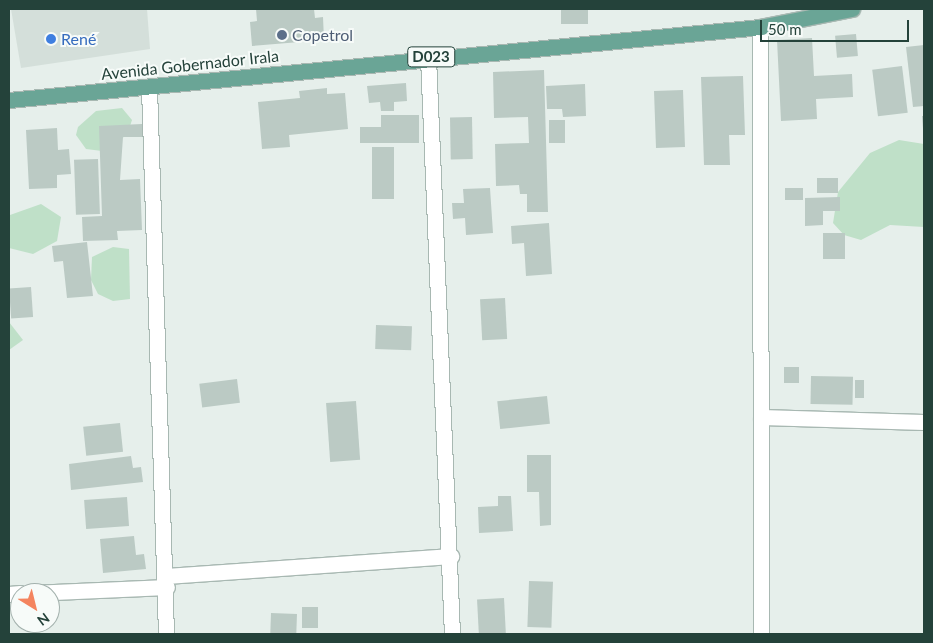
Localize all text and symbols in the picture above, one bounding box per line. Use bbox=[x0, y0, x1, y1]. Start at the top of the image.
scale bar bbox=[763, 10, 912, 42]
text: 50 m bbox=[768, 20, 802, 38]
place label: Copetrol bbox=[292, 25, 353, 45]
place label: René bbox=[61, 29, 96, 49]
marker: Copetrol bbox=[276, 29, 288, 41]
marker: René bbox=[45, 33, 57, 45]
road number: D023 bbox=[406, 44, 456, 70]
street label: Avenida Gobernador Irala bbox=[100, 46, 280, 84]
north arrow bbox=[10, 583, 60, 633]
text: N bbox=[34, 610, 53, 630]

